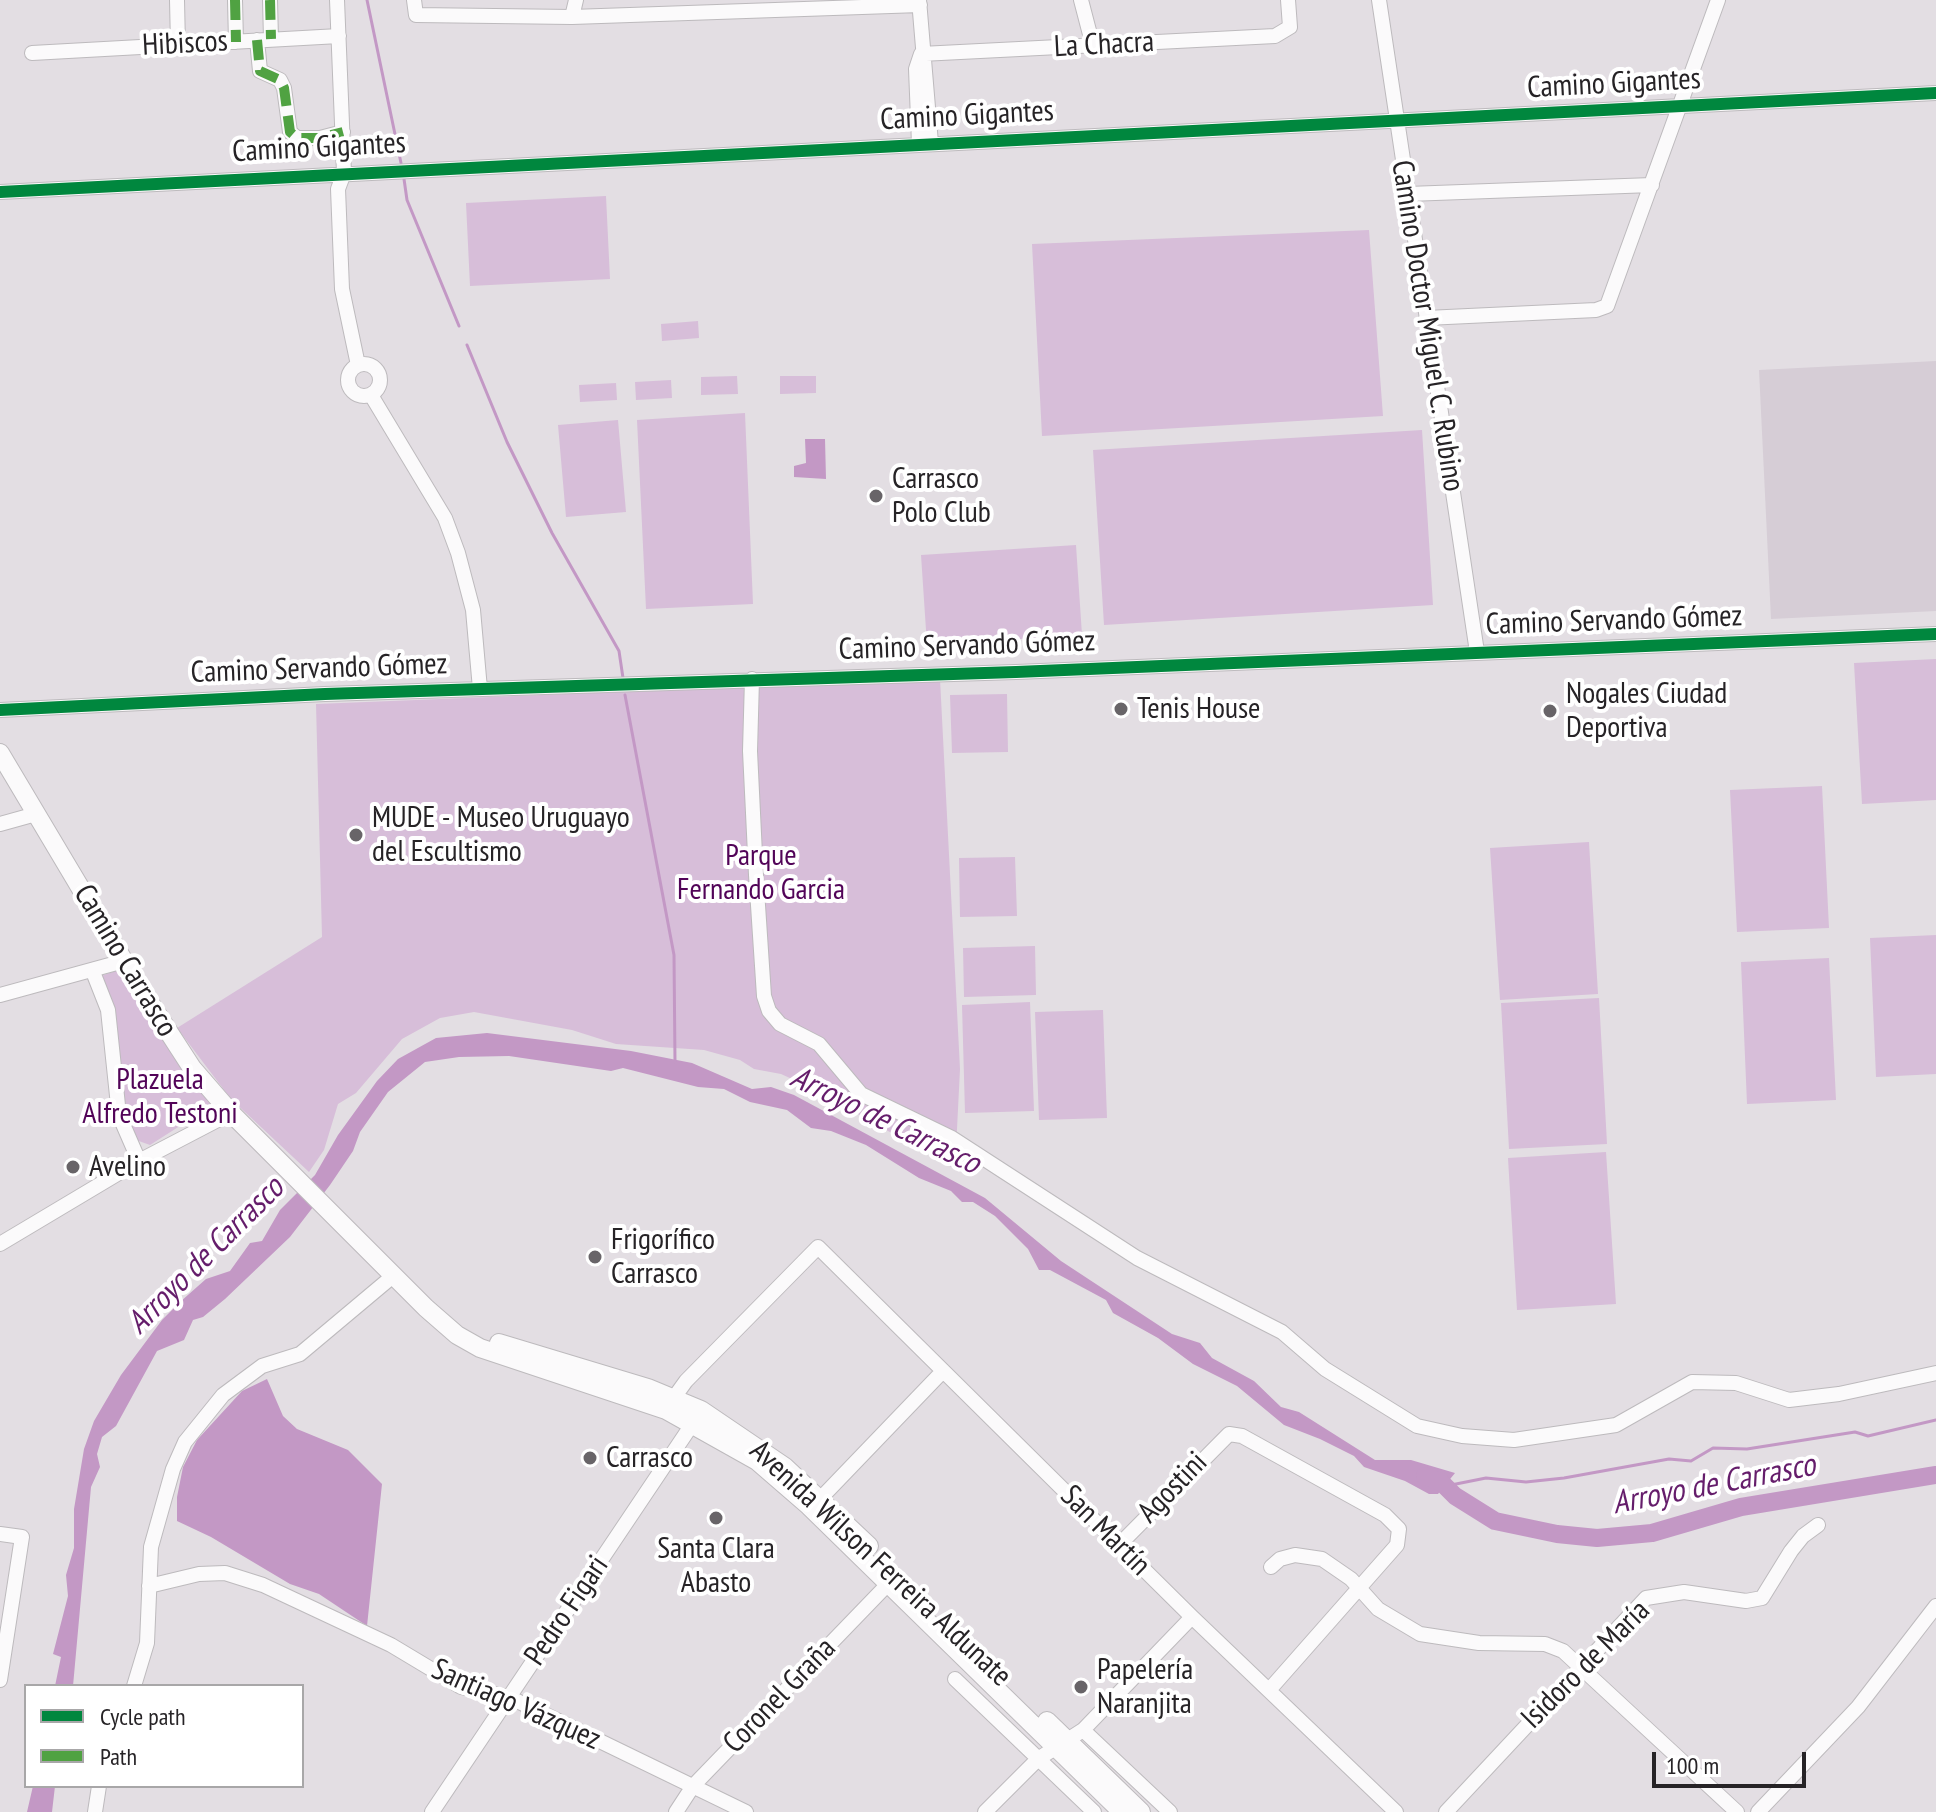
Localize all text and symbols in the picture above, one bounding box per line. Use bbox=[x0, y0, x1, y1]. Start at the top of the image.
street label: Hibiscos bbox=[141, 24, 229, 64]
street label: La Chacra bbox=[1053, 24, 1155, 66]
street label: Camino Gigantes bbox=[1526, 61, 1702, 107]
street label: Camino Gigantes bbox=[879, 93, 1055, 139]
street label: Camino Gigantes bbox=[231, 125, 407, 171]
street label: Camino Doctor Miguel C. Rubino bbox=[1383, 158, 1471, 494]
place label: Carrasco Polo Club bbox=[892, 461, 991, 532]
marker: Carrasco Polo Club bbox=[867, 487, 885, 505]
street label: Camino Servando Gómez bbox=[1485, 599, 1743, 643]
street label: Camino Servando Gómez bbox=[838, 624, 1096, 668]
street label: Camino Servando Gómez bbox=[190, 647, 448, 691]
place label: Nogales Ciudad Deportiva bbox=[1566, 676, 1727, 746]
place label: Tenis House bbox=[1137, 691, 1260, 727]
marker: Tenis House bbox=[1112, 700, 1130, 718]
marker: Nogales Ciudad Deportiva bbox=[1541, 702, 1559, 720]
place label: MUDE - Museo Uruguayo del Escultismo bbox=[372, 800, 630, 870]
marker: MUDE - Museo Uruguayo del Escultismo bbox=[347, 826, 365, 844]
park label: Parque Fernando Garcia bbox=[677, 838, 845, 908]
street label: Camino Carrasco bbox=[66, 878, 184, 1044]
water label: Arroyo de Carrasco bbox=[784, 1059, 986, 1183]
park label: Plazuela Alfredo Testoni bbox=[82, 1062, 238, 1132]
place label: Avelino bbox=[89, 1149, 166, 1185]
marker: Avelino bbox=[64, 1158, 82, 1176]
water label: Arroyo de Carrasco bbox=[120, 1170, 292, 1342]
place label: Frigorífico Carrasco bbox=[611, 1222, 715, 1292]
marker: Frigorífico Carrasco bbox=[586, 1248, 604, 1266]
street label: Avenida Wilson Ferreira Aldunate bbox=[742, 1434, 1018, 1694]
place label: Carrasco bbox=[606, 1440, 693, 1476]
street label: Agostini bbox=[1131, 1445, 1215, 1531]
water label: Arroyo de Carrasco bbox=[1609, 1447, 1819, 1523]
marker: Carrasco bbox=[581, 1449, 599, 1467]
street label: San Martín bbox=[1053, 1479, 1157, 1583]
marker: Santa Clara Abasto bbox=[707, 1509, 725, 1527]
place label: Santa Clara Abasto bbox=[657, 1531, 775, 1602]
street label: Pedro Figari bbox=[517, 1549, 617, 1673]
street label: Isidoro de María bbox=[1514, 1593, 1658, 1737]
street label: Coronel Graña bbox=[716, 1631, 844, 1761]
street label: Santiago Vázquez bbox=[426, 1652, 606, 1758]
place label: Papelería Naranjita bbox=[1097, 1652, 1193, 1722]
marker: Papelería Naranjita bbox=[1072, 1678, 1090, 1696]
legend bbox=[24, 1684, 304, 1788]
text: Cycle path bbox=[100, 1701, 186, 1732]
scale bar bbox=[1656, 1736, 1810, 1786]
text: Path bbox=[100, 1741, 137, 1772]
text: 100 m bbox=[1666, 1750, 1719, 1781]

